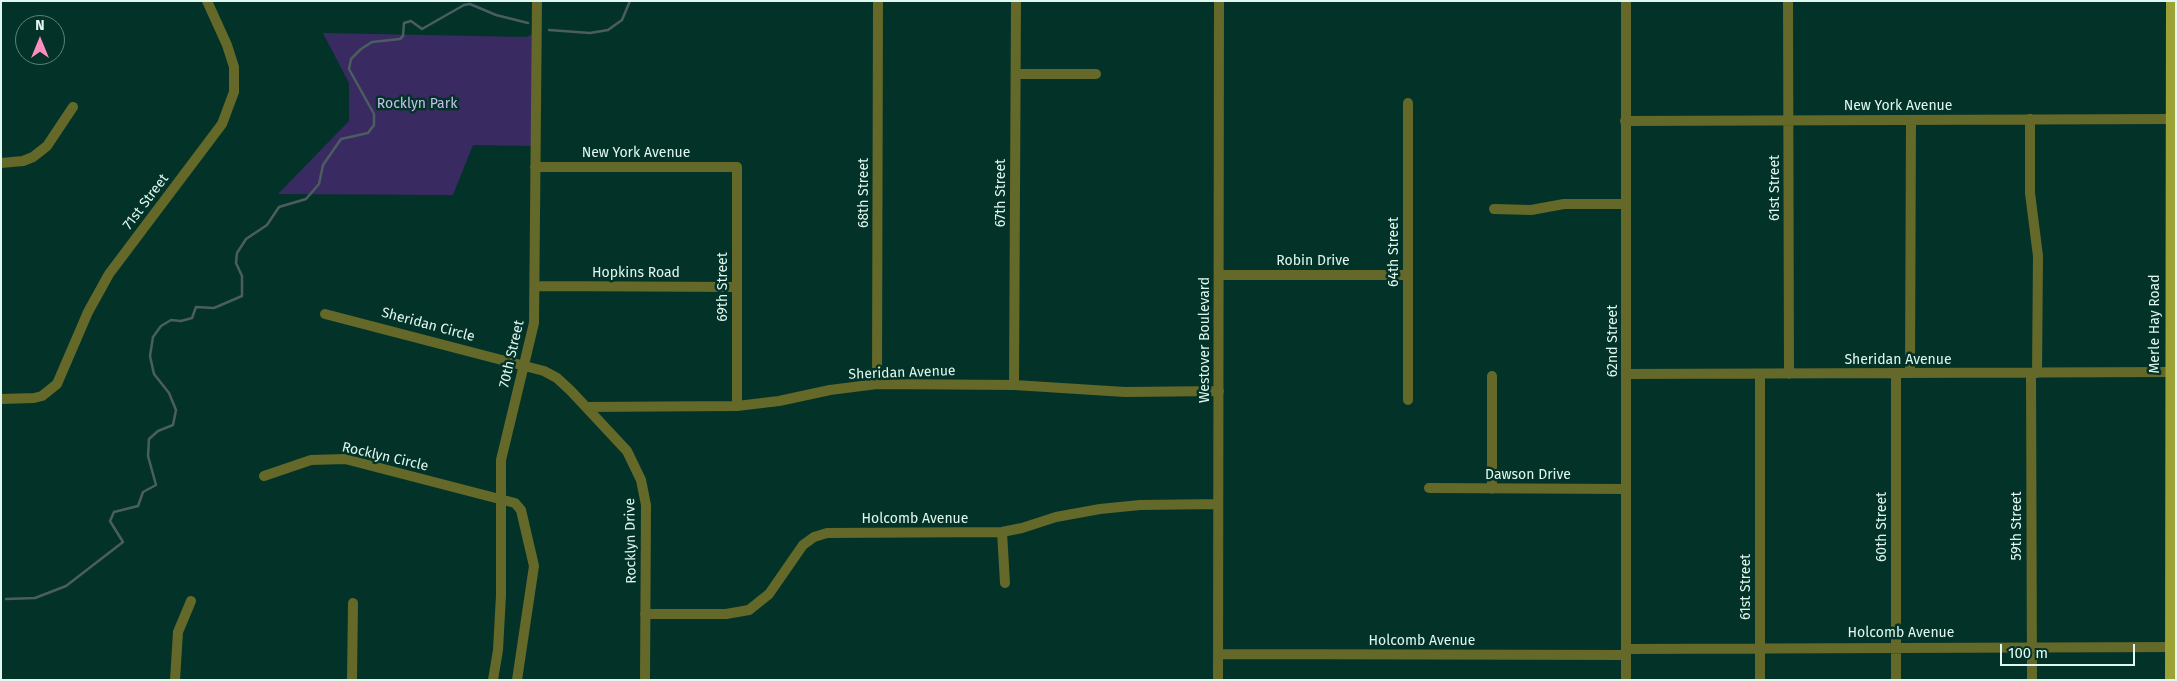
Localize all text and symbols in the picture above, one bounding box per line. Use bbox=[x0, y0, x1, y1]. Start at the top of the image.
north arrow bbox=[15, 15, 65, 65]
text: N bbox=[35, 17, 45, 34]
park label: Rocklyn Park bbox=[377, 96, 457, 112]
street label: New York Avenue bbox=[1844, 98, 1952, 114]
street label: New York Avenue bbox=[582, 145, 690, 161]
street label: 61st Street bbox=[1767, 155, 1783, 221]
street label: 68th Street bbox=[856, 158, 872, 228]
street label: 67th Street bbox=[993, 159, 1009, 227]
street label: 71st Street bbox=[120, 171, 172, 233]
street label: 64th Street bbox=[1386, 217, 1402, 287]
street label: 69th Street bbox=[715, 252, 731, 322]
street label: Robin Drive bbox=[1276, 253, 1350, 269]
street label: Hopkins Road bbox=[592, 265, 680, 281]
street label: Merle Hay Road bbox=[2147, 274, 2163, 374]
street label: Westover Boulevard bbox=[1197, 277, 1213, 403]
street label: Sheridan Circle bbox=[380, 304, 476, 346]
street label: 62nd Street bbox=[1605, 305, 1621, 377]
street label: 70th Street bbox=[496, 319, 528, 389]
street label: Sheridan Avenue bbox=[1844, 352, 1952, 368]
street label: Sheridan Avenue bbox=[848, 363, 956, 383]
street label: Rocklyn Circle bbox=[340, 439, 430, 475]
street label: Dawson Drive bbox=[1485, 467, 1571, 483]
street label: 59th Street bbox=[2009, 491, 2025, 561]
street label: 60th Street bbox=[1874, 492, 1890, 562]
street label: Rocklyn Drive bbox=[622, 498, 640, 584]
street label: Holcomb Avenue bbox=[862, 511, 968, 527]
street label: 61st Street bbox=[1738, 554, 1754, 620]
street label: Holcomb Avenue bbox=[1848, 625, 1954, 641]
street label: Holcomb Avenue bbox=[1369, 633, 1475, 649]
scale bar bbox=[2002, 634, 2137, 666]
text: 100 m bbox=[2008, 644, 2048, 662]

